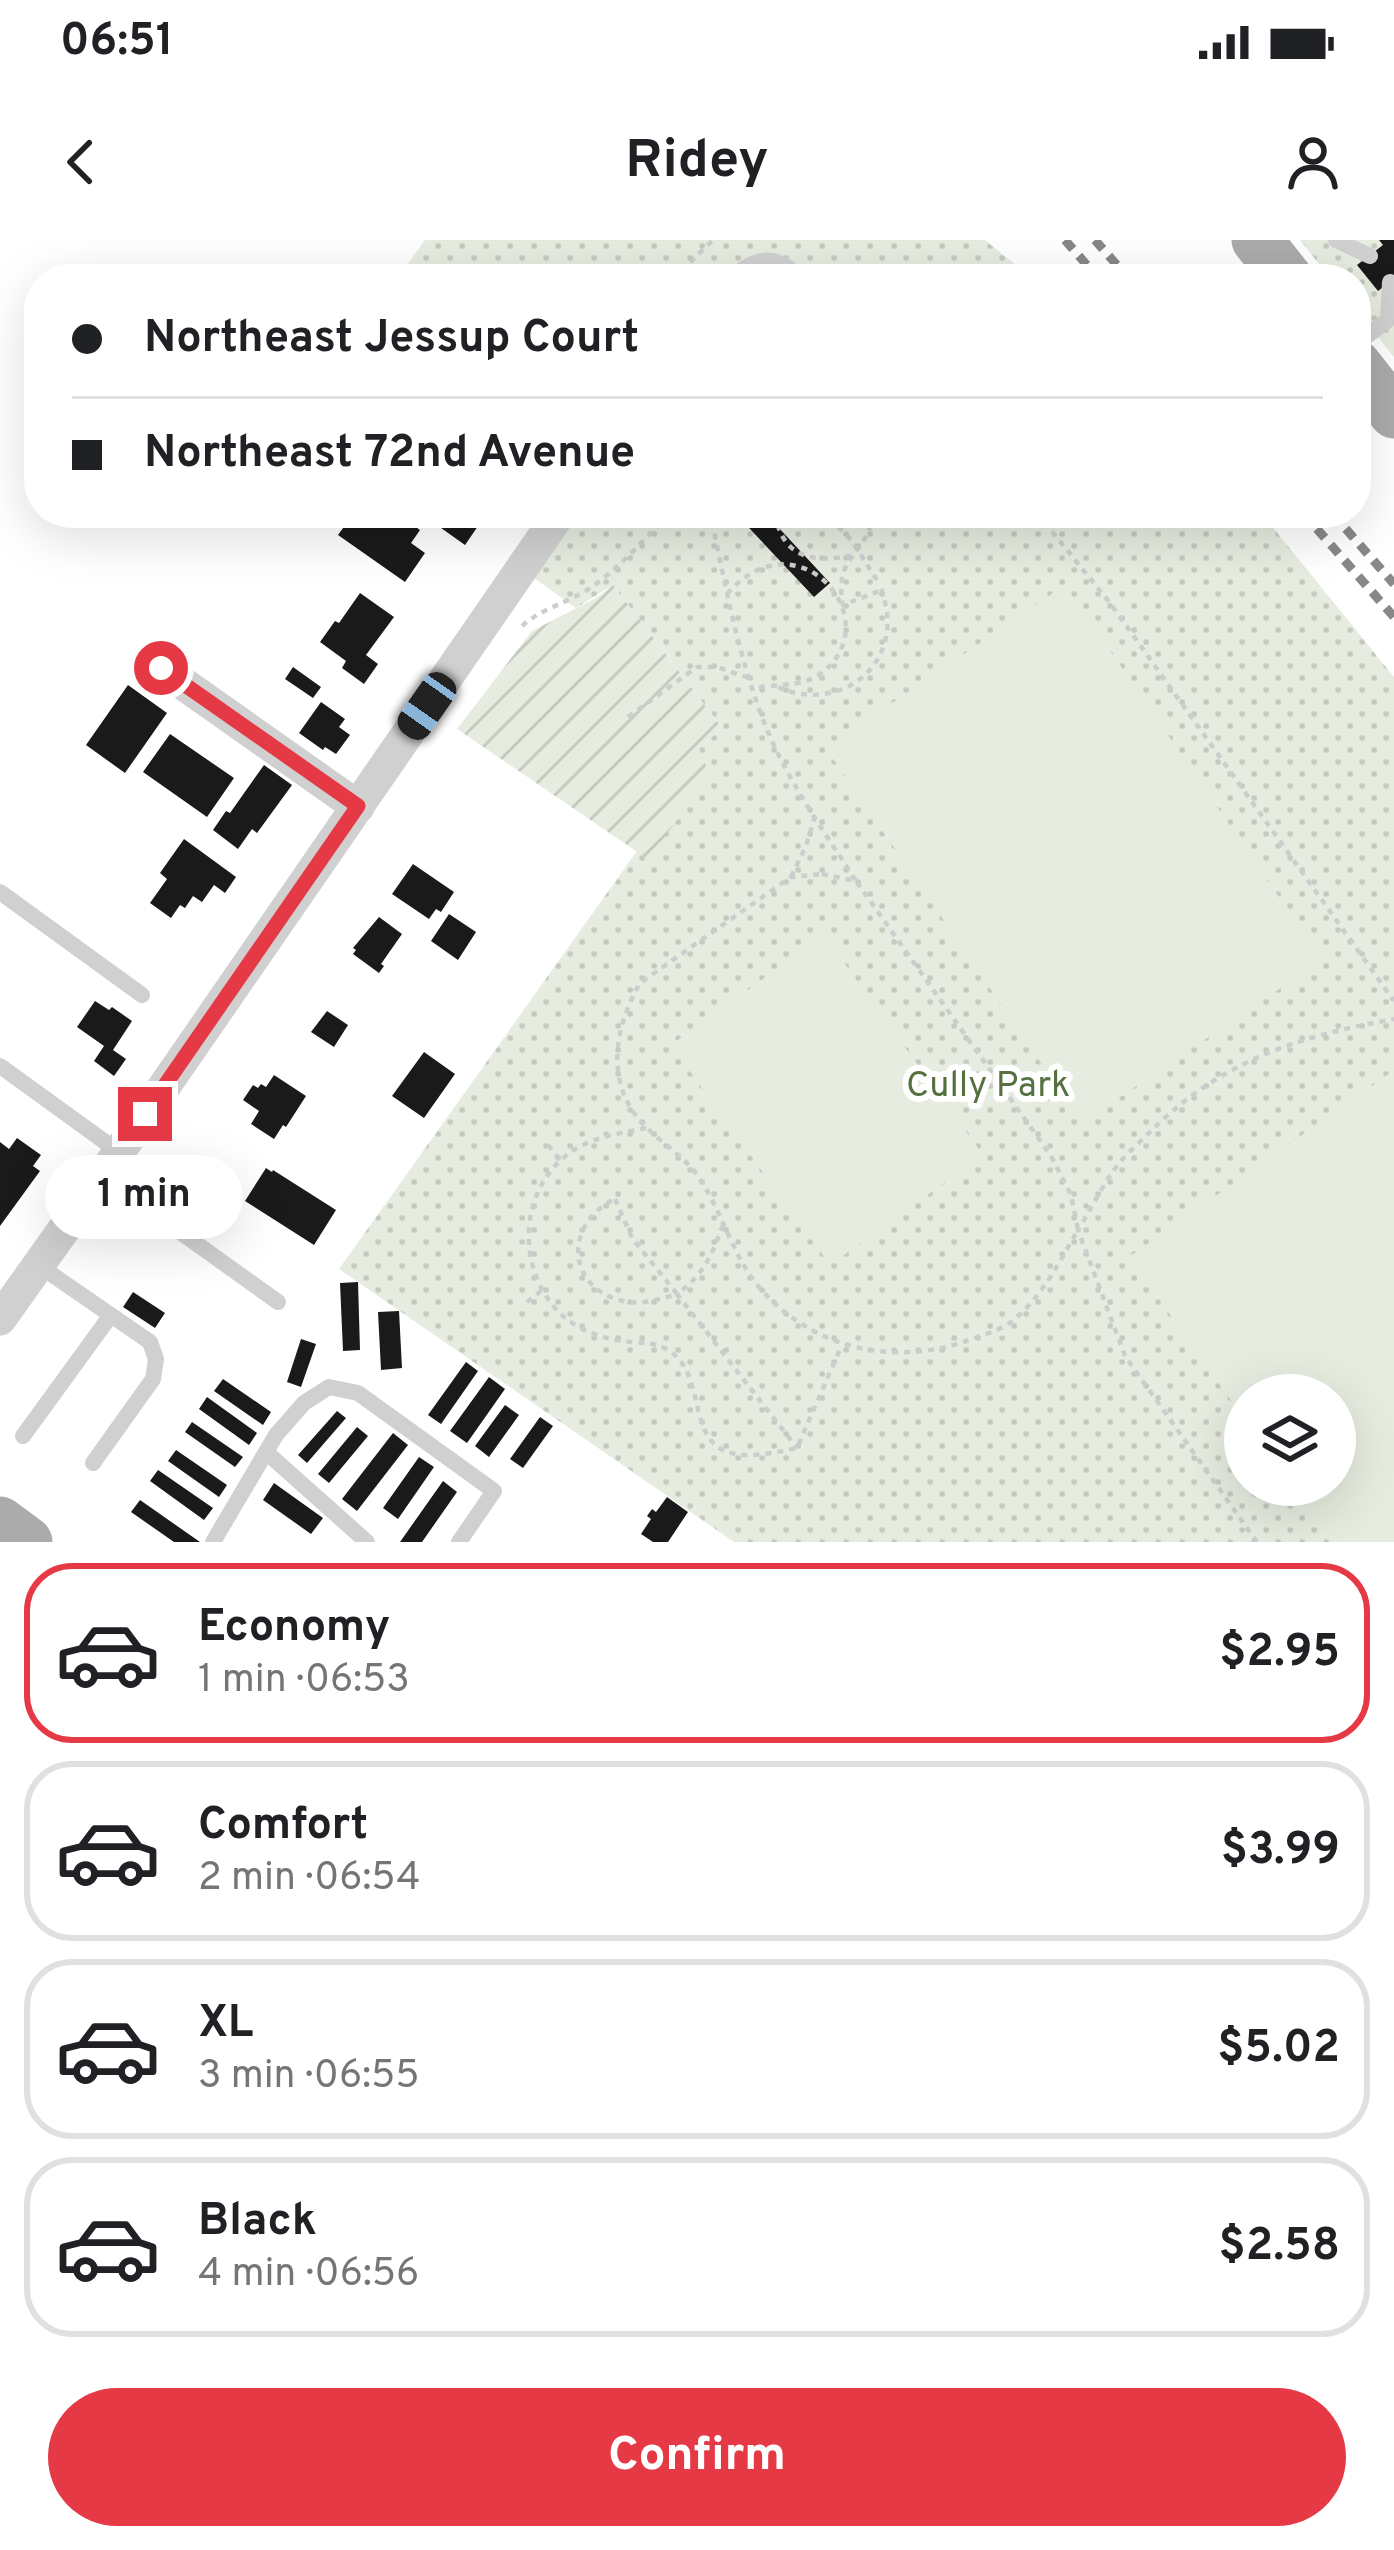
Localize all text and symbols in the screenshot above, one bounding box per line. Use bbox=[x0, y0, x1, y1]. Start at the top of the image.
text: 06:51 bbox=[60, 14, 174, 71]
text: Ridey bbox=[625, 128, 769, 197]
icon: back bbox=[48, 129, 114, 195]
icon: person bbox=[1280, 129, 1346, 195]
text: Northeast Jessup Court bbox=[144, 311, 639, 368]
text: Northeast 72nd Avenue bbox=[144, 426, 635, 483]
route start bbox=[134, 641, 188, 695]
car bbox=[392, 666, 462, 746]
park label: Cully Park bbox=[906, 1064, 1070, 1110]
route end bbox=[118, 1087, 172, 1141]
callout: 1 min bbox=[46, 1156, 244, 1240]
text: 1 min bbox=[97, 1172, 191, 1221]
map controls bbox=[1224, 1374, 1356, 1506]
button: layers bbox=[1224, 1374, 1356, 1506]
icon: car bbox=[54, 1599, 162, 1707]
text: Economy bbox=[198, 1600, 390, 1657]
text: $2.95 bbox=[1219, 1625, 1340, 1682]
text: 1 min · 06:53 bbox=[198, 1657, 410, 1706]
icon: car bbox=[54, 1797, 162, 1905]
text: Comfort bbox=[198, 1798, 368, 1855]
text: $3.99 bbox=[1221, 1823, 1340, 1880]
text: 2 min · 06:54 bbox=[198, 1855, 421, 1904]
icon: car bbox=[54, 1995, 162, 2103]
text: XL bbox=[198, 1996, 253, 2053]
text: $5.02 bbox=[1217, 2021, 1340, 2078]
text: 3 min · 06:55 bbox=[198, 2053, 419, 2102]
icon: car bbox=[54, 2193, 162, 2301]
text: Black bbox=[198, 2194, 317, 2251]
text: $2.58 bbox=[1219, 2219, 1340, 2276]
text: 4 min · 06:56 bbox=[198, 2251, 419, 2300]
button: Confirm bbox=[48, 2388, 1346, 2526]

